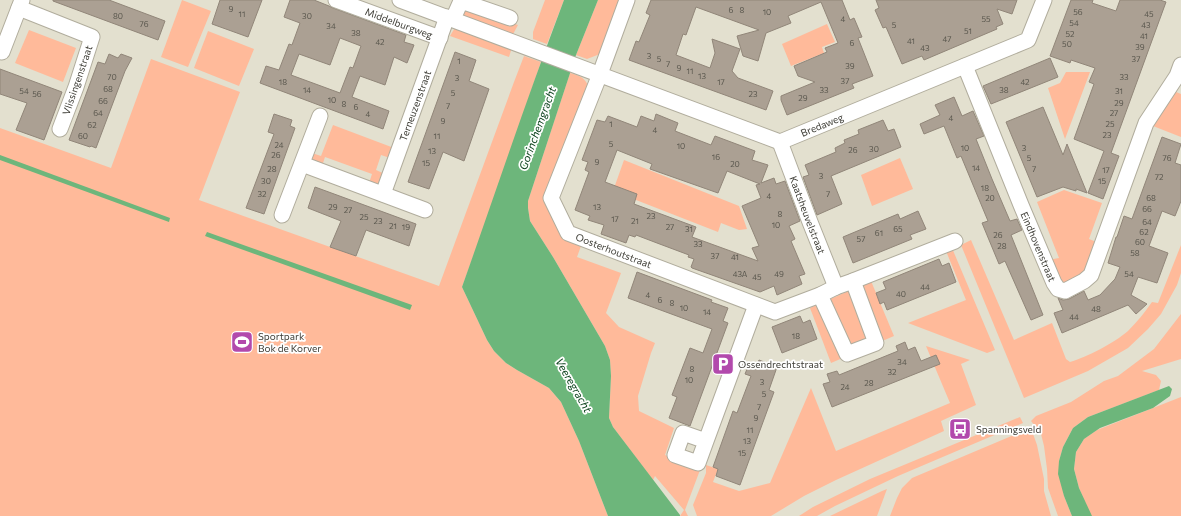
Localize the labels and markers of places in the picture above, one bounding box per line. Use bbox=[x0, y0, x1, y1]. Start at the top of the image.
sports icon: Sportpark Bok de Korver bbox=[229, 329, 255, 355]
place label: Sportpark Bok de Korver bbox=[258, 330, 321, 354]
parking icon: Ossendrechtstraat bbox=[710, 351, 736, 377]
place label: Ossendrechtstraat bbox=[738, 358, 823, 370]
bus stop icon: Spanningsveld bbox=[947, 416, 973, 442]
place label: Spanningsveld bbox=[976, 423, 1041, 435]

